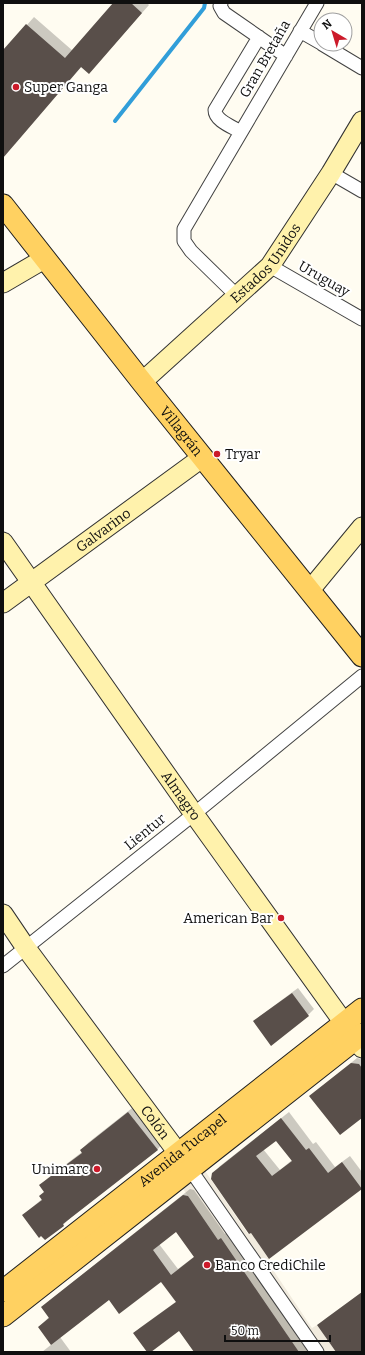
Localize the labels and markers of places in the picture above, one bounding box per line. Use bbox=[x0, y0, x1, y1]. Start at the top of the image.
place label: Super Ganga bbox=[24, 79, 108, 96]
marker: Super Ganga bbox=[11, 82, 21, 92]
place label: Tryar bbox=[225, 446, 260, 463]
marker: Tryar bbox=[212, 449, 222, 459]
place label: American Bar bbox=[183, 910, 273, 927]
marker: American Bar bbox=[276, 913, 286, 923]
place label: Unimarc bbox=[31, 1161, 89, 1178]
marker: Unimarc bbox=[92, 1164, 102, 1174]
place label: Banco CrediChile bbox=[215, 1257, 326, 1274]
marker: Banco CrediChile bbox=[202, 1260, 212, 1270]

